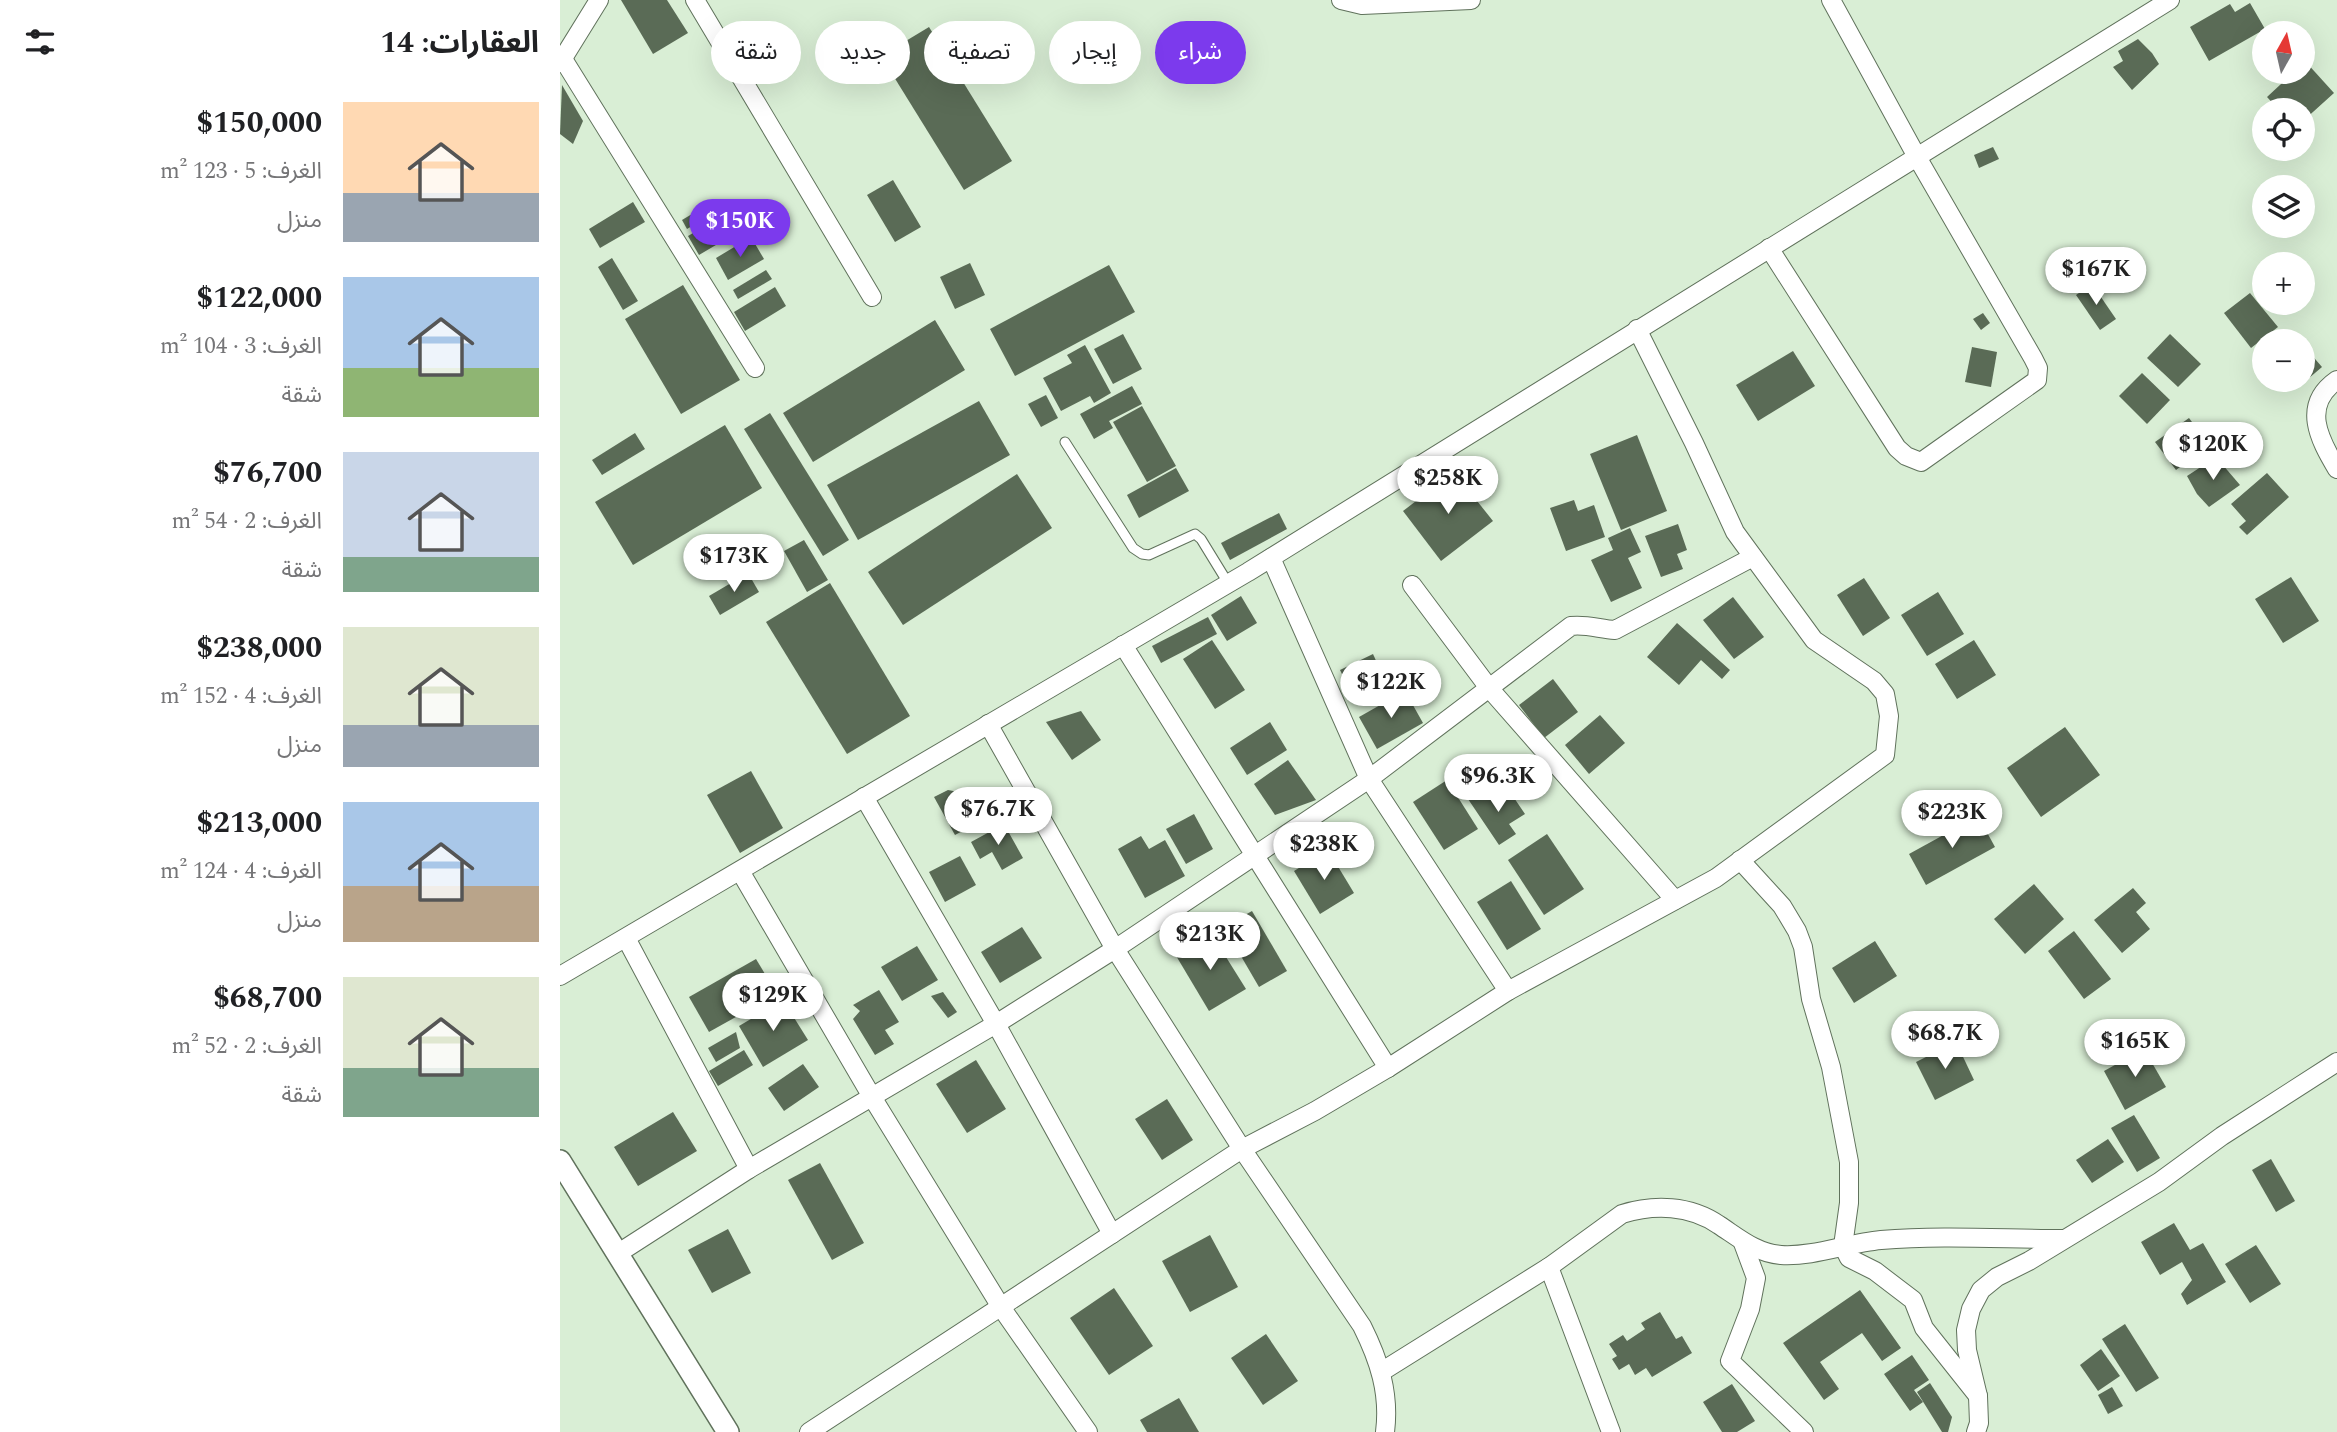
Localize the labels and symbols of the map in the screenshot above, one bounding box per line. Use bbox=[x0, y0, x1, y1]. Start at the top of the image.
north arrow bbox=[2252, 21, 2315, 84]
pin: $150K bbox=[691, 200, 789, 259]
pin: $167K bbox=[2047, 247, 2145, 307]
pin: $120K bbox=[2164, 422, 2262, 482]
pin: $258K bbox=[1399, 456, 1497, 516]
pin: $173K bbox=[685, 534, 783, 594]
pin: $122K bbox=[1342, 660, 1440, 720]
pin: $96.3K bbox=[1441, 754, 1555, 814]
pin: $76.7K bbox=[941, 788, 1055, 847]
pin: $223K bbox=[1903, 790, 2001, 850]
pin: $238K bbox=[1275, 822, 1373, 882]
pin: $213K bbox=[1161, 912, 1259, 972]
pin: $129K bbox=[724, 974, 822, 1033]
pin: $68.7K bbox=[1888, 1012, 2002, 1071]
pin: $165K bbox=[2086, 1020, 2184, 1079]

